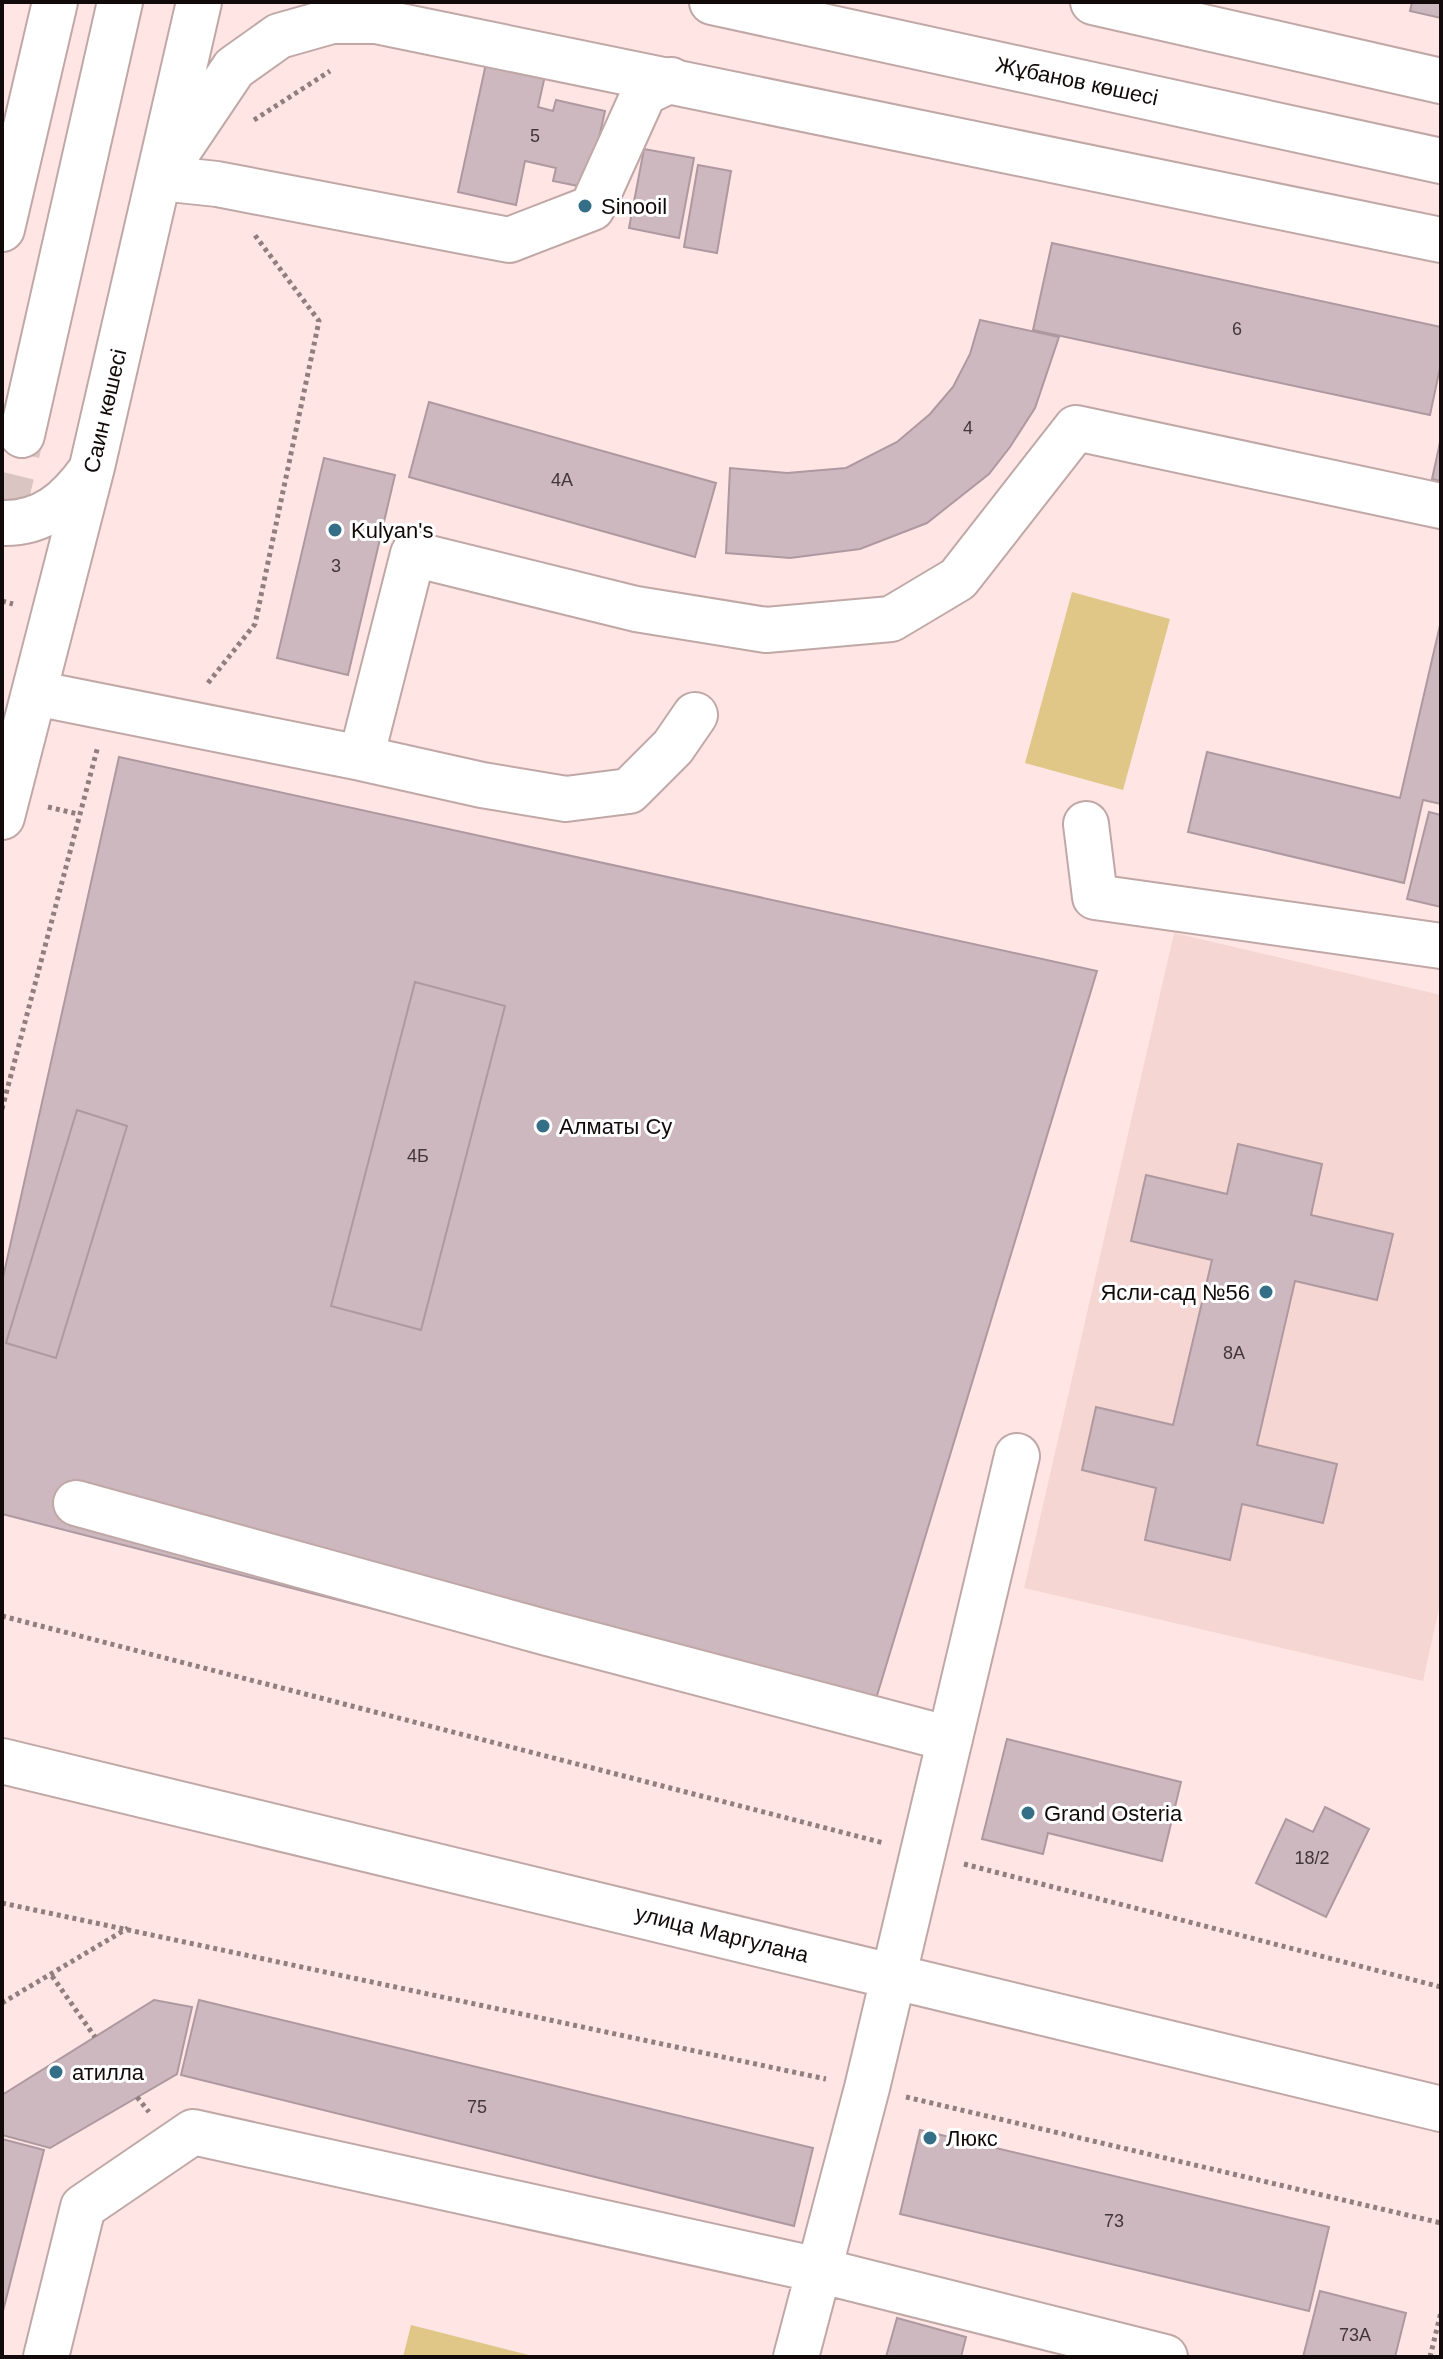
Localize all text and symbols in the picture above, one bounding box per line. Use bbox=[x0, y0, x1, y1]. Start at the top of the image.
street label: Жұбанов көшесі bbox=[993, 52, 1161, 110]
house number: 5 bbox=[530, 126, 540, 146]
place label: Sinooil bbox=[601, 194, 667, 219]
marker: Sinooil bbox=[576, 197, 594, 215]
house number: 6 bbox=[1232, 319, 1242, 339]
street label: Саин көшесі bbox=[79, 347, 131, 475]
house number: 4 bbox=[963, 418, 973, 438]
house number: 4А bbox=[551, 470, 573, 490]
place label: Kulyan's bbox=[351, 518, 433, 543]
marker: Kulyan's bbox=[326, 521, 344, 539]
house number: 3 bbox=[331, 556, 341, 576]
place label: Алматы Су bbox=[559, 1114, 672, 1139]
marker: Алматы Су bbox=[534, 1117, 552, 1135]
house number: 4Б bbox=[407, 1146, 429, 1166]
place label: Ясли-сад №56 bbox=[1100, 1280, 1250, 1305]
marker: Ясли-сад №56 bbox=[1257, 1283, 1275, 1301]
house number: 8А bbox=[1223, 1343, 1245, 1363]
place label: Grand Osteria bbox=[1044, 1801, 1183, 1826]
marker: Grand Osteria bbox=[1019, 1804, 1037, 1822]
house number: 18/2 bbox=[1294, 1848, 1330, 1868]
street label: улица Маргулана bbox=[633, 1900, 812, 1968]
place label: атилла bbox=[72, 2060, 145, 2085]
marker: атилла bbox=[47, 2063, 65, 2081]
house number: 75 bbox=[467, 2097, 487, 2117]
place label: Люкс bbox=[946, 2126, 998, 2151]
marker: Люкс bbox=[921, 2129, 939, 2147]
house number: 73 bbox=[1104, 2211, 1124, 2231]
house number: 73А bbox=[1339, 2325, 1371, 2345]

